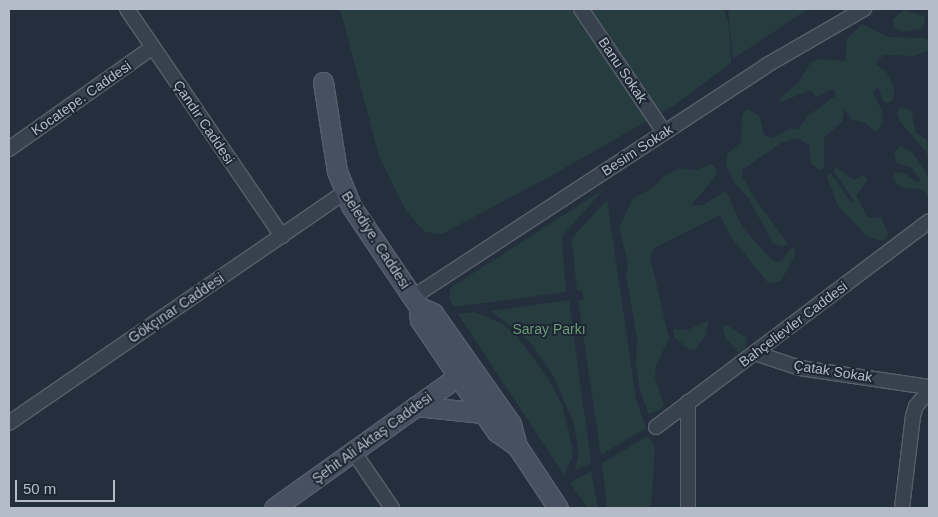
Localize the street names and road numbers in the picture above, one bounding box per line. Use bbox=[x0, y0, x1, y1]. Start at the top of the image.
street label: Banu Sokak bbox=[595, 34, 651, 106]
street label: Kocatepe. Caddesi bbox=[28, 57, 134, 139]
street label: Çandır Caddesi bbox=[170, 77, 238, 167]
street label: Besim Sokak bbox=[598, 121, 676, 179]
street label: Belediye. Caddesi bbox=[338, 188, 414, 292]
street label: Gökçınar Caddesi bbox=[125, 270, 227, 346]
street label: Bahçelievler Caddesi bbox=[735, 278, 851, 370]
street label: Çatak Sokak bbox=[792, 356, 874, 386]
street label: Şehit Ali Aktaş Caddesi bbox=[308, 388, 436, 488]

